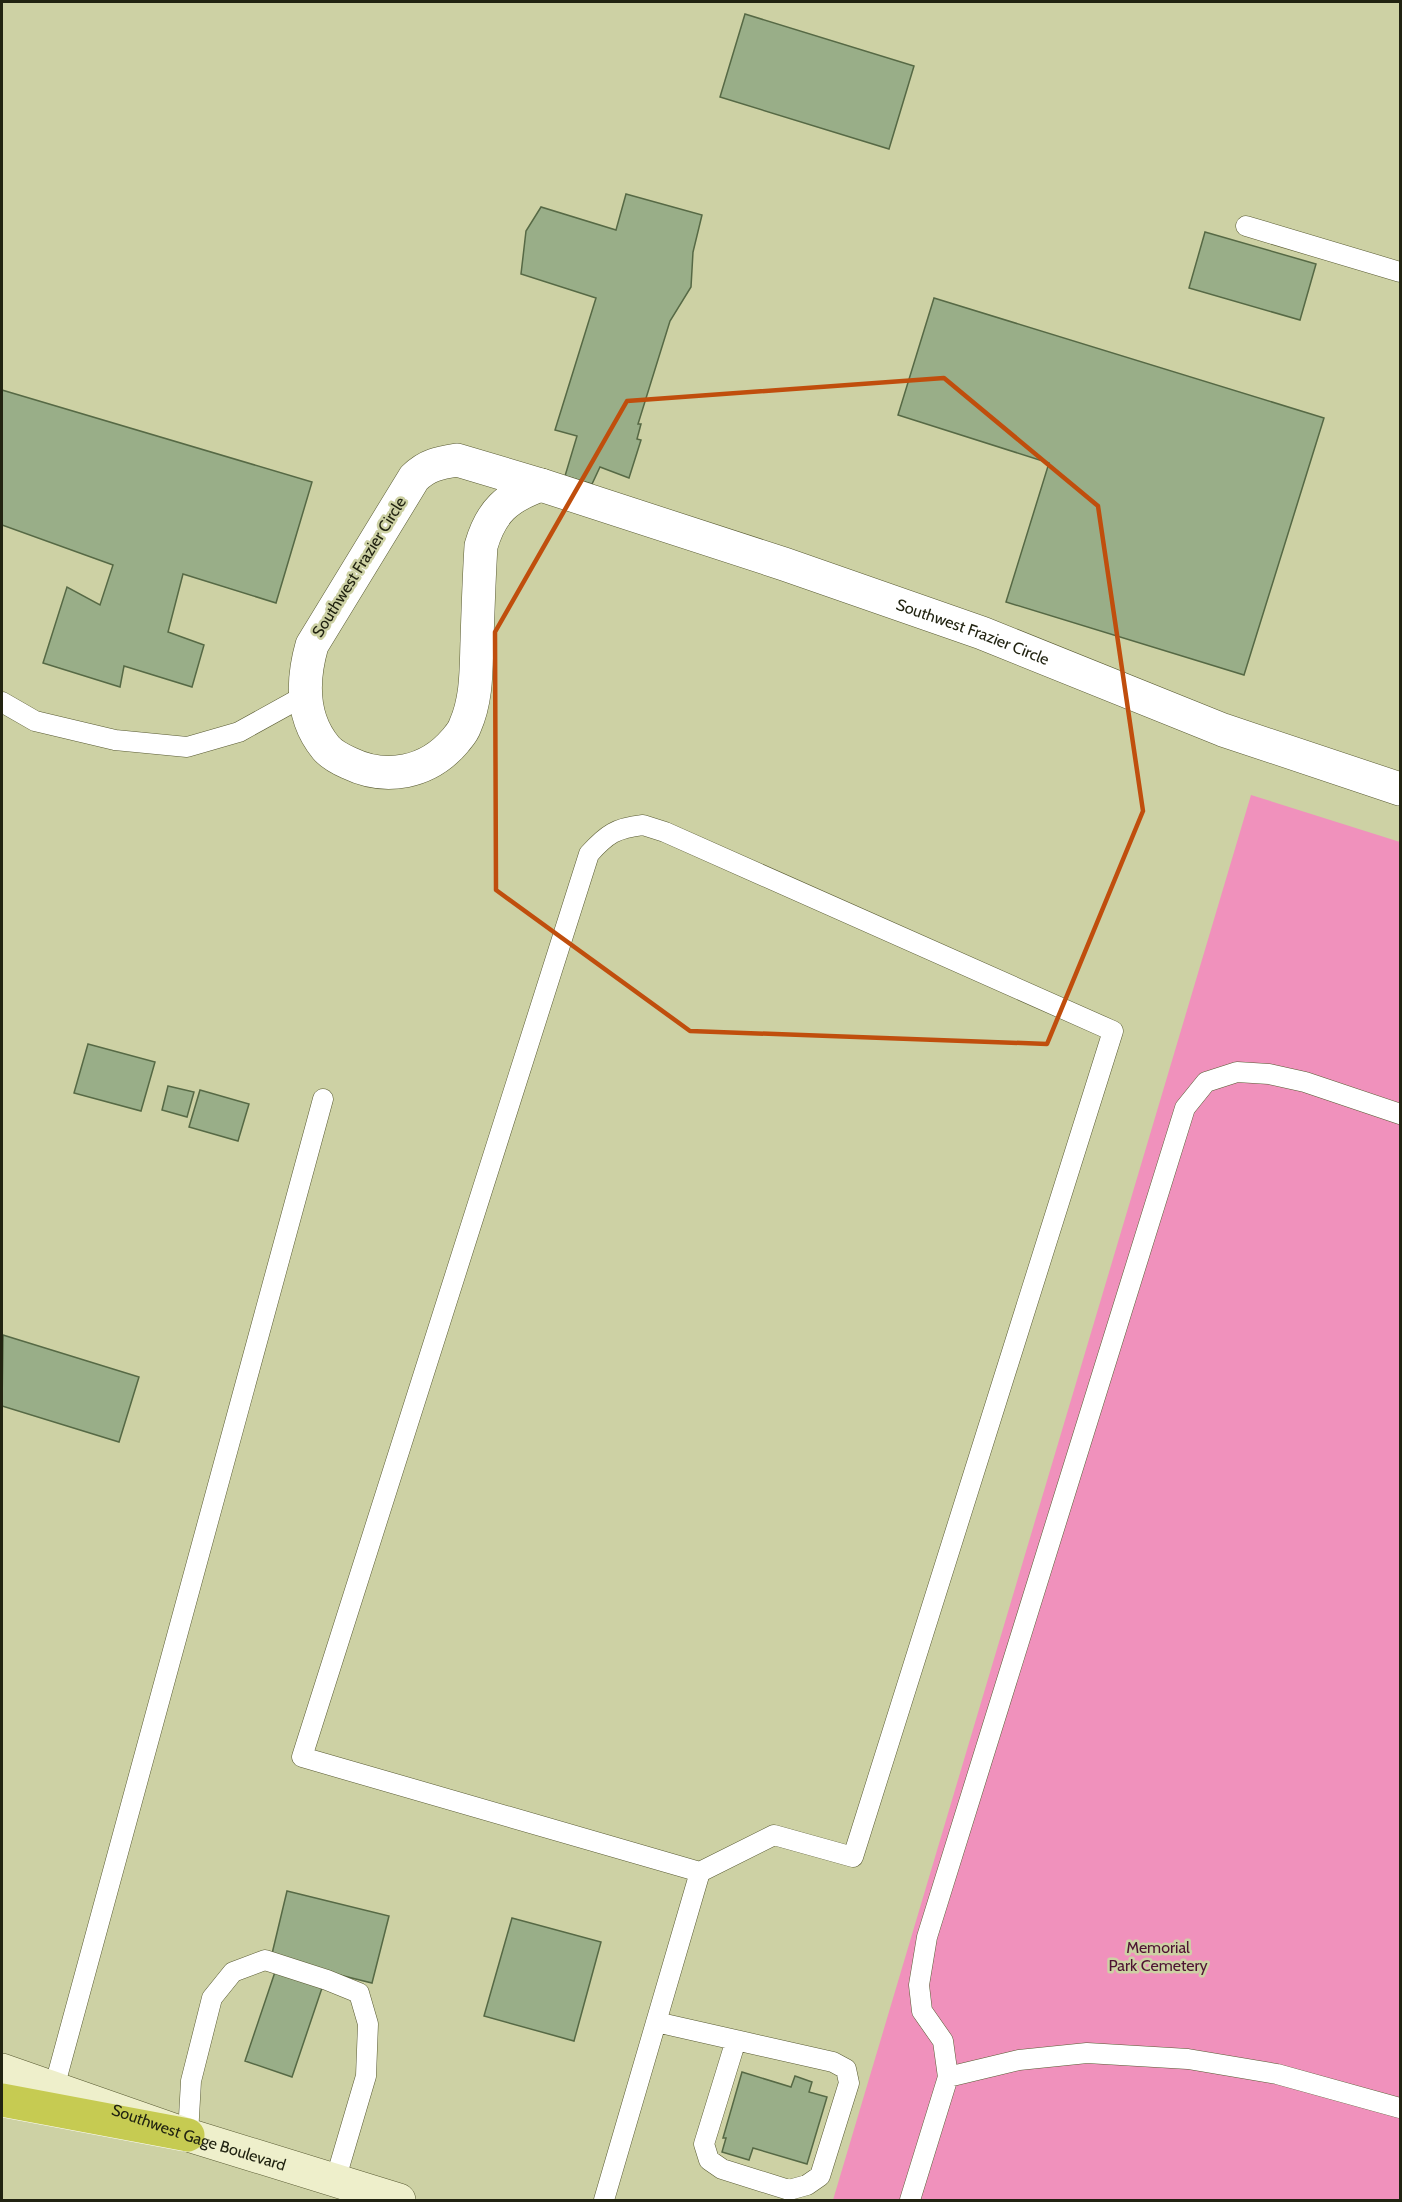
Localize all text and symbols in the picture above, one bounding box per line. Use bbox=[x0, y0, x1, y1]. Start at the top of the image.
street label: Southwest Frazier Circle bbox=[308, 493, 410, 641]
street label: Southwest Frazier Circle bbox=[894, 594, 1052, 669]
park label: Memorial Park Cemetery bbox=[1108, 1938, 1208, 1975]
street label: Southwest Gage Boulevard bbox=[109, 2100, 288, 2174]

